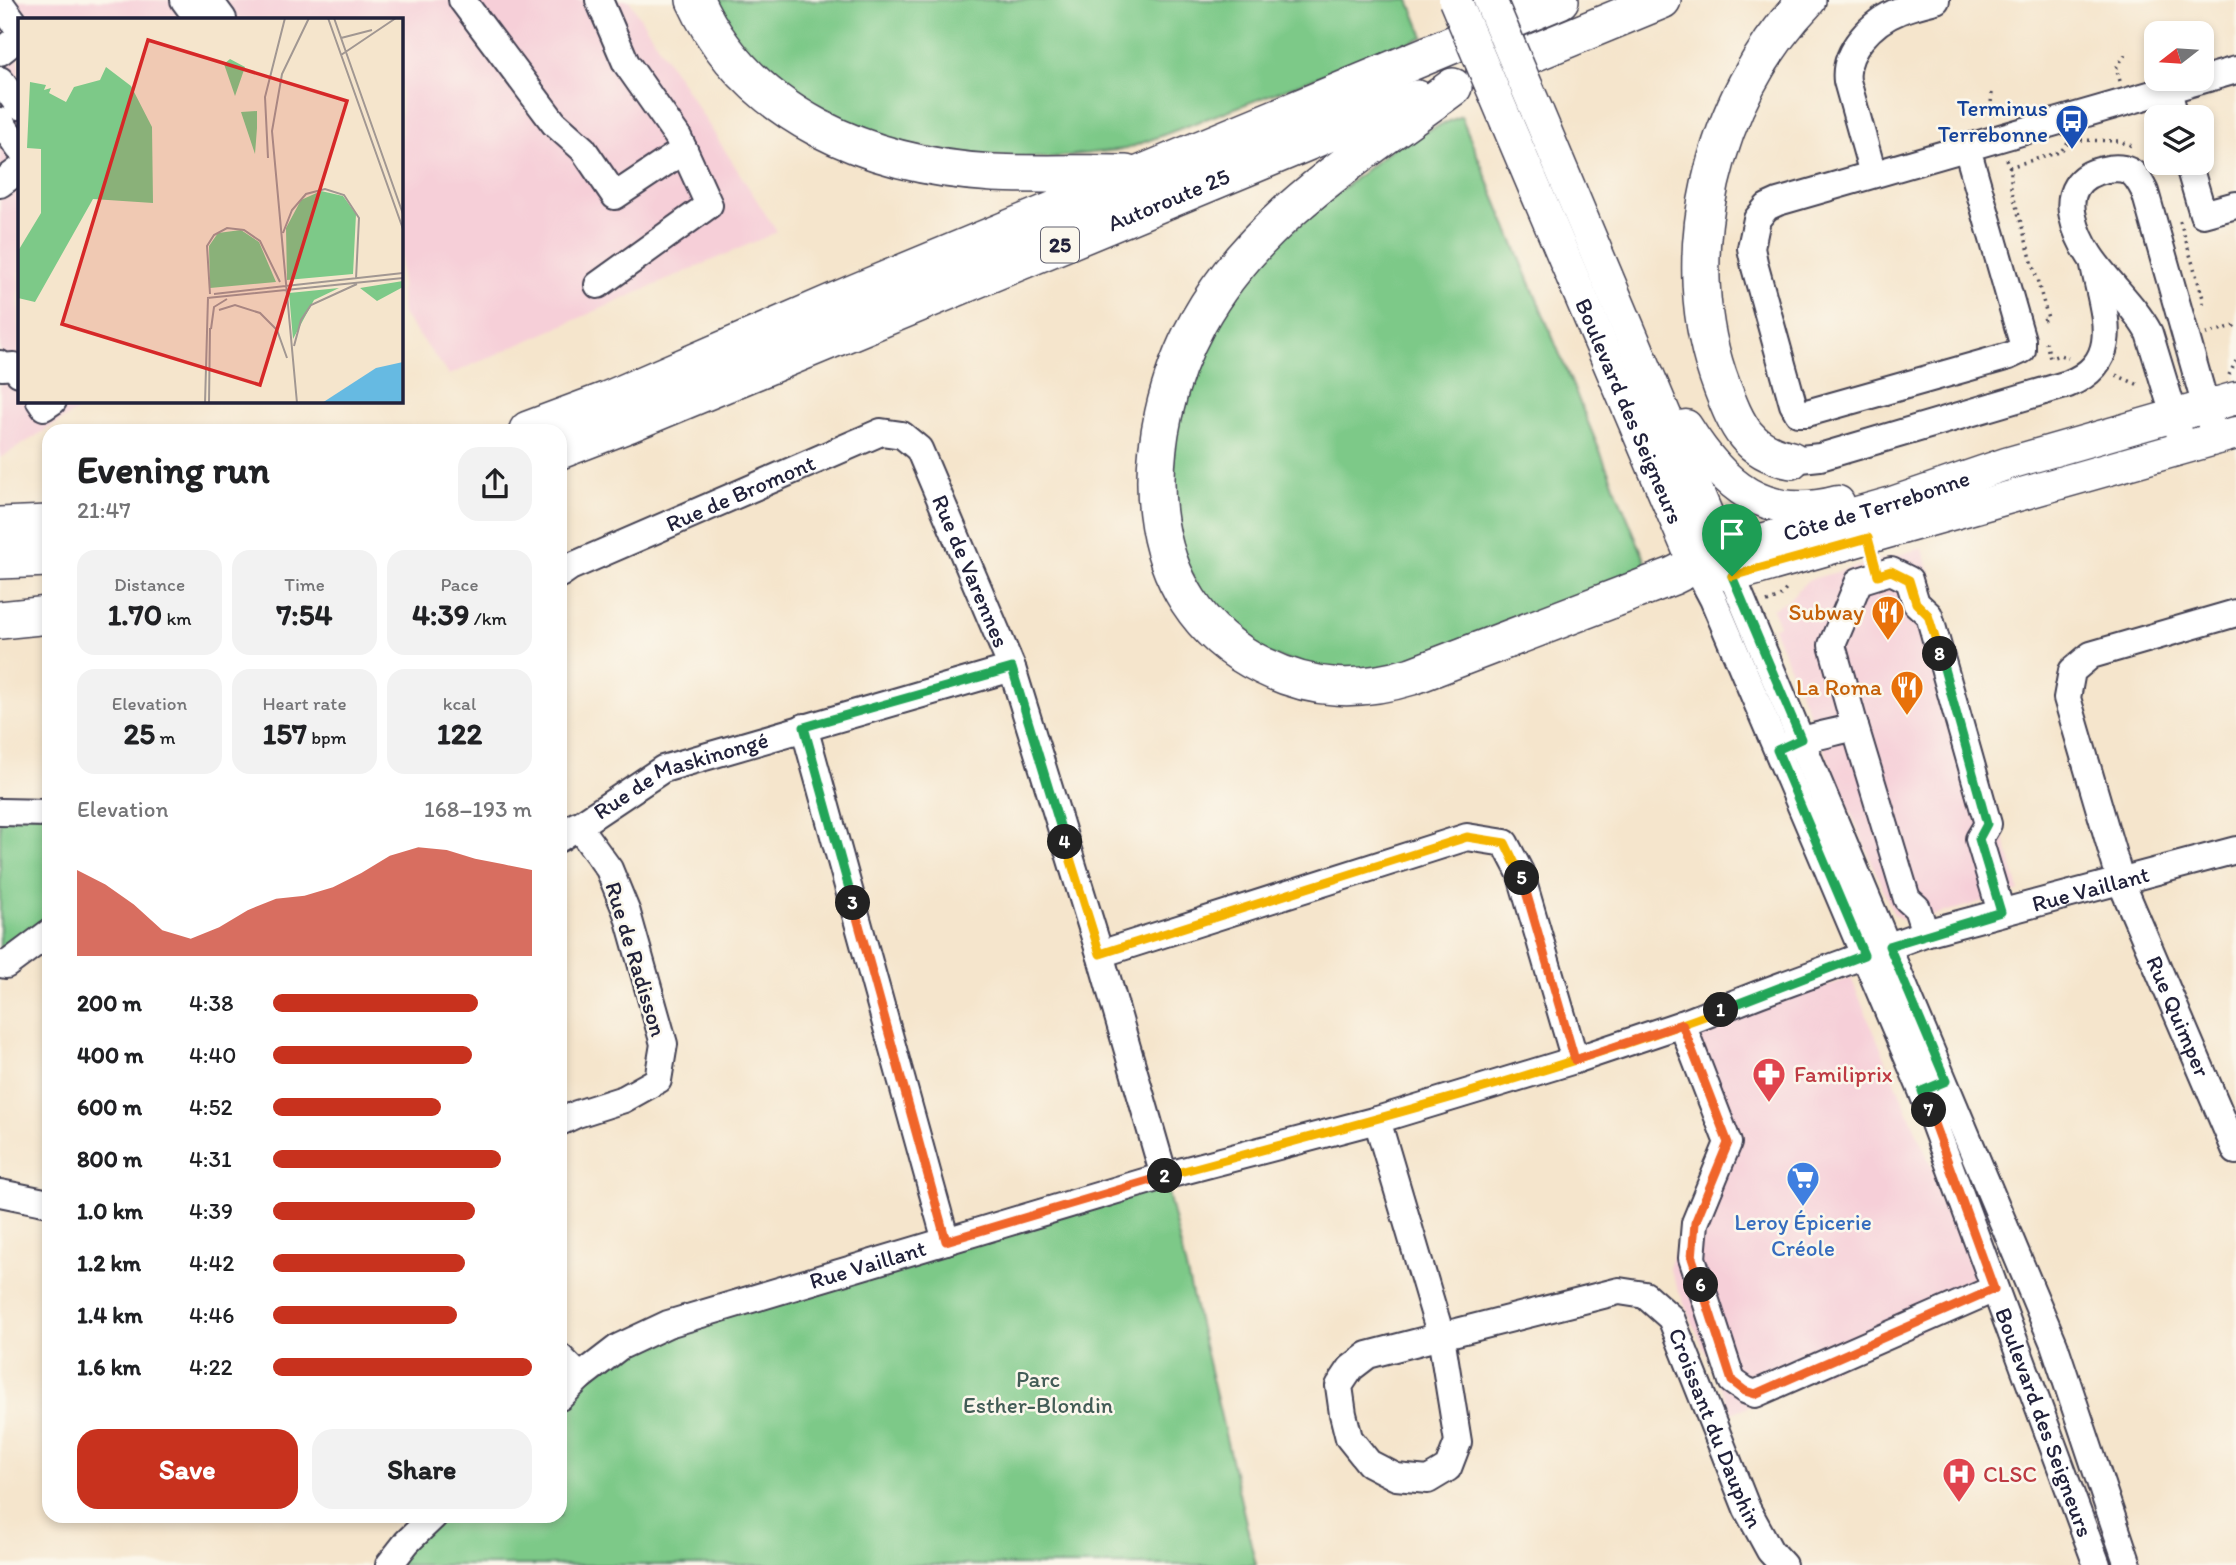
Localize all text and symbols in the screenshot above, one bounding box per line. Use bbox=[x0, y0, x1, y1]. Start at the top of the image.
inset map bbox=[18, 18, 402, 402]
north arrow bbox=[2144, 21, 2214, 91]
map controls bbox=[2144, 21, 2214, 175]
place label: Terminus Terrebonne bbox=[1938, 94, 2048, 148]
bus stop icon: Terminus Terrebonne bbox=[2053, 102, 2091, 151]
button: layers bbox=[2144, 105, 2214, 175]
street label: Autoroute 25 bbox=[1103, 162, 1234, 237]
road number: 25 bbox=[1041, 228, 1079, 262]
street label: Boulevard des Seigneurs bbox=[1569, 294, 1690, 528]
text: Evening run bbox=[77, 447, 270, 493]
button: share bbox=[458, 447, 532, 521]
street label: Rue de Bromont bbox=[662, 448, 820, 538]
street label: Côte de Terrebonne bbox=[1780, 463, 1973, 547]
street label: Rue de Varennes bbox=[926, 490, 1016, 652]
text: 21:47 bbox=[77, 496, 131, 524]
pin bbox=[1702, 504, 1762, 576]
icon: arrive bbox=[1713, 515, 1751, 553]
text: Distance bbox=[114, 573, 185, 596]
text: Time bbox=[284, 573, 325, 596]
text: Pace bbox=[440, 573, 479, 596]
restaurant icon: Subway bbox=[1869, 593, 1907, 642]
text: 1.70 bbox=[107, 596, 162, 633]
text: 7:54 bbox=[276, 596, 333, 633]
text: 4:39 bbox=[412, 596, 470, 633]
place label: Subway bbox=[1789, 598, 1864, 626]
text: km bbox=[162, 607, 192, 630]
text: /km bbox=[470, 607, 507, 630]
pin: 8 bbox=[1923, 636, 1958, 672]
text: 8 bbox=[1934, 642, 1945, 665]
restaurant icon: La Roma bbox=[1888, 668, 1926, 717]
place label: La Roma bbox=[1796, 673, 1882, 701]
text: Elevation bbox=[112, 692, 187, 715]
text: Heart rate bbox=[262, 692, 347, 715]
text: kcal bbox=[443, 692, 476, 715]
text: 25 bbox=[124, 715, 155, 752]
text: 157 bbox=[262, 715, 307, 752]
text: 122 bbox=[437, 715, 482, 752]
street label: Rue de Maskinongé bbox=[588, 725, 771, 826]
text: m bbox=[155, 726, 175, 749]
text: bpm bbox=[307, 726, 347, 749]
text: Elevation bbox=[77, 795, 168, 823]
text: 168–193 m bbox=[424, 795, 532, 823]
pin: 4 bbox=[1048, 824, 1082, 860]
text: 4 bbox=[1059, 830, 1070, 853]
pin: 5 bbox=[1504, 860, 1540, 896]
street label: Rue Vaillant bbox=[2029, 860, 2152, 918]
text: 5 bbox=[1517, 866, 1526, 889]
street label: Rue de Radisson bbox=[599, 878, 673, 1040]
pin: 3 bbox=[836, 886, 870, 920]
text: 3 bbox=[847, 891, 858, 914]
street label: Rue Quimper bbox=[2140, 951, 2217, 1081]
text: 200 m bbox=[77, 989, 142, 1017]
text: 4:38 bbox=[189, 989, 234, 1017]
pin: 1 bbox=[1704, 992, 1738, 1028]
text: 1 bbox=[1716, 998, 1725, 1021]
text: 400 m bbox=[77, 1041, 144, 1069]
text: 4:40 bbox=[189, 1041, 236, 1069]
pharmacy icon: Familiprix bbox=[1750, 1055, 1788, 1104]
place label: Familiprix bbox=[1794, 1060, 1893, 1088]
pin: 7 bbox=[1912, 1092, 1946, 1128]
text: 600 m bbox=[77, 1093, 142, 1121]
text: 4:52 bbox=[189, 1093, 233, 1121]
text: 7 bbox=[1924, 1098, 1933, 1121]
text: 800 m bbox=[77, 1145, 142, 1173]
text: 4:31 bbox=[189, 1145, 232, 1173]
pin: 2 bbox=[1148, 1158, 1182, 1194]
supermarket icon: Leroy Épicerie Créole bbox=[1784, 1159, 1822, 1208]
text: 2 bbox=[1160, 1164, 1170, 1187]
text: 1.0 km bbox=[77, 1197, 143, 1225]
text: 4:39 bbox=[189, 1197, 233, 1225]
place label: Leroy Épicerie Créole bbox=[1734, 1208, 1872, 1262]
street label: Rue Vaillant bbox=[806, 1234, 929, 1295]
text: 1.2 km bbox=[77, 1249, 141, 1277]
text: 4:42 bbox=[189, 1249, 234, 1277]
pin: 6 bbox=[1684, 1268, 1718, 1302]
text: 6 bbox=[1695, 1273, 1706, 1296]
text: 1.4 km bbox=[77, 1301, 143, 1329]
text: 4:46 bbox=[189, 1301, 234, 1329]
street label: Boulevard des Seigneurs bbox=[1989, 1304, 2099, 1541]
street label: Croissant du Dauphin bbox=[1662, 1324, 1769, 1533]
text: 1.6 km bbox=[77, 1353, 141, 1381]
text: 4:22 bbox=[189, 1353, 233, 1381]
park label: Parc Esther-Blondin bbox=[963, 1365, 1113, 1419]
button: Save bbox=[77, 1429, 298, 1509]
button: Share bbox=[312, 1429, 532, 1509]
hospital icon: CLSC bbox=[1940, 1455, 1978, 1504]
place label: CLSC bbox=[1983, 1460, 2037, 1488]

